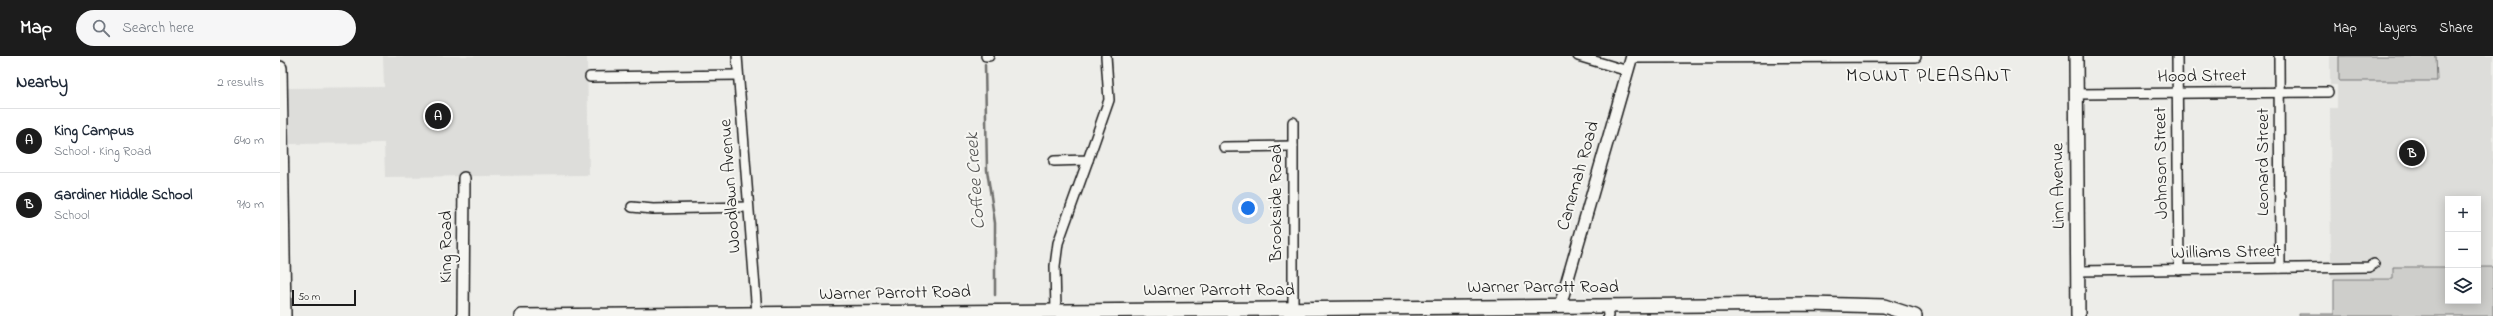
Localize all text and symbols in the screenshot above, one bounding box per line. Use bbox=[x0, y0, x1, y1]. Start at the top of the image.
search box bbox=[76, 10, 356, 46]
text: Map bbox=[20, 15, 52, 42]
icon: search bbox=[90, 17, 112, 39]
text: Search here bbox=[122, 17, 194, 39]
text: Map bbox=[2333, 18, 2357, 39]
text: Layers bbox=[2379, 18, 2417, 39]
text: Share bbox=[2439, 18, 2473, 39]
district label: MOUNT PLEASANT bbox=[1846, 63, 2012, 90]
street label: Hood Street bbox=[2157, 63, 2247, 91]
text: Nearby bbox=[16, 70, 68, 95]
text: 2 results bbox=[217, 73, 264, 92]
pin: A bbox=[425, 101, 451, 131]
street label: Johnson Street bbox=[2148, 107, 2176, 219]
street label: Leonard Street bbox=[2251, 108, 2277, 216]
street label: Woodlawn Avenue bbox=[713, 117, 749, 254]
street label: Canemah Road bbox=[1551, 118, 1607, 234]
text: King Campus bbox=[54, 120, 134, 142]
text: A bbox=[25, 131, 33, 150]
text: 640 m bbox=[234, 131, 264, 150]
water label: Coffee Creek bbox=[959, 131, 993, 231]
pin: B bbox=[2399, 138, 2425, 168]
text: School · King Road bbox=[54, 142, 151, 161]
street label: Linn Avenue bbox=[2045, 142, 2073, 229]
street label: Brookside Road bbox=[1264, 144, 1290, 263]
text: Gardiner Middle School bbox=[54, 184, 193, 206]
text: B bbox=[25, 195, 33, 214]
text: 910 m bbox=[237, 195, 264, 214]
map controls bbox=[2445, 196, 2481, 304]
button: + bbox=[2445, 196, 2481, 232]
your location bbox=[1238, 198, 1258, 218]
text: School bbox=[54, 206, 90, 225]
street label: King Road bbox=[434, 211, 461, 283]
button: − bbox=[2445, 232, 2481, 268]
street label: Williams Street bbox=[2171, 239, 2281, 267]
button: layers bbox=[2445, 268, 2481, 304]
street label: Warner Parrott Road bbox=[1467, 275, 1619, 301]
street label: Warner Parrott Road bbox=[1143, 278, 1295, 304]
street label: Warner Parrott Road bbox=[819, 280, 971, 308]
scale bar bbox=[292, 288, 356, 307]
text: 50 m bbox=[298, 289, 320, 305]

